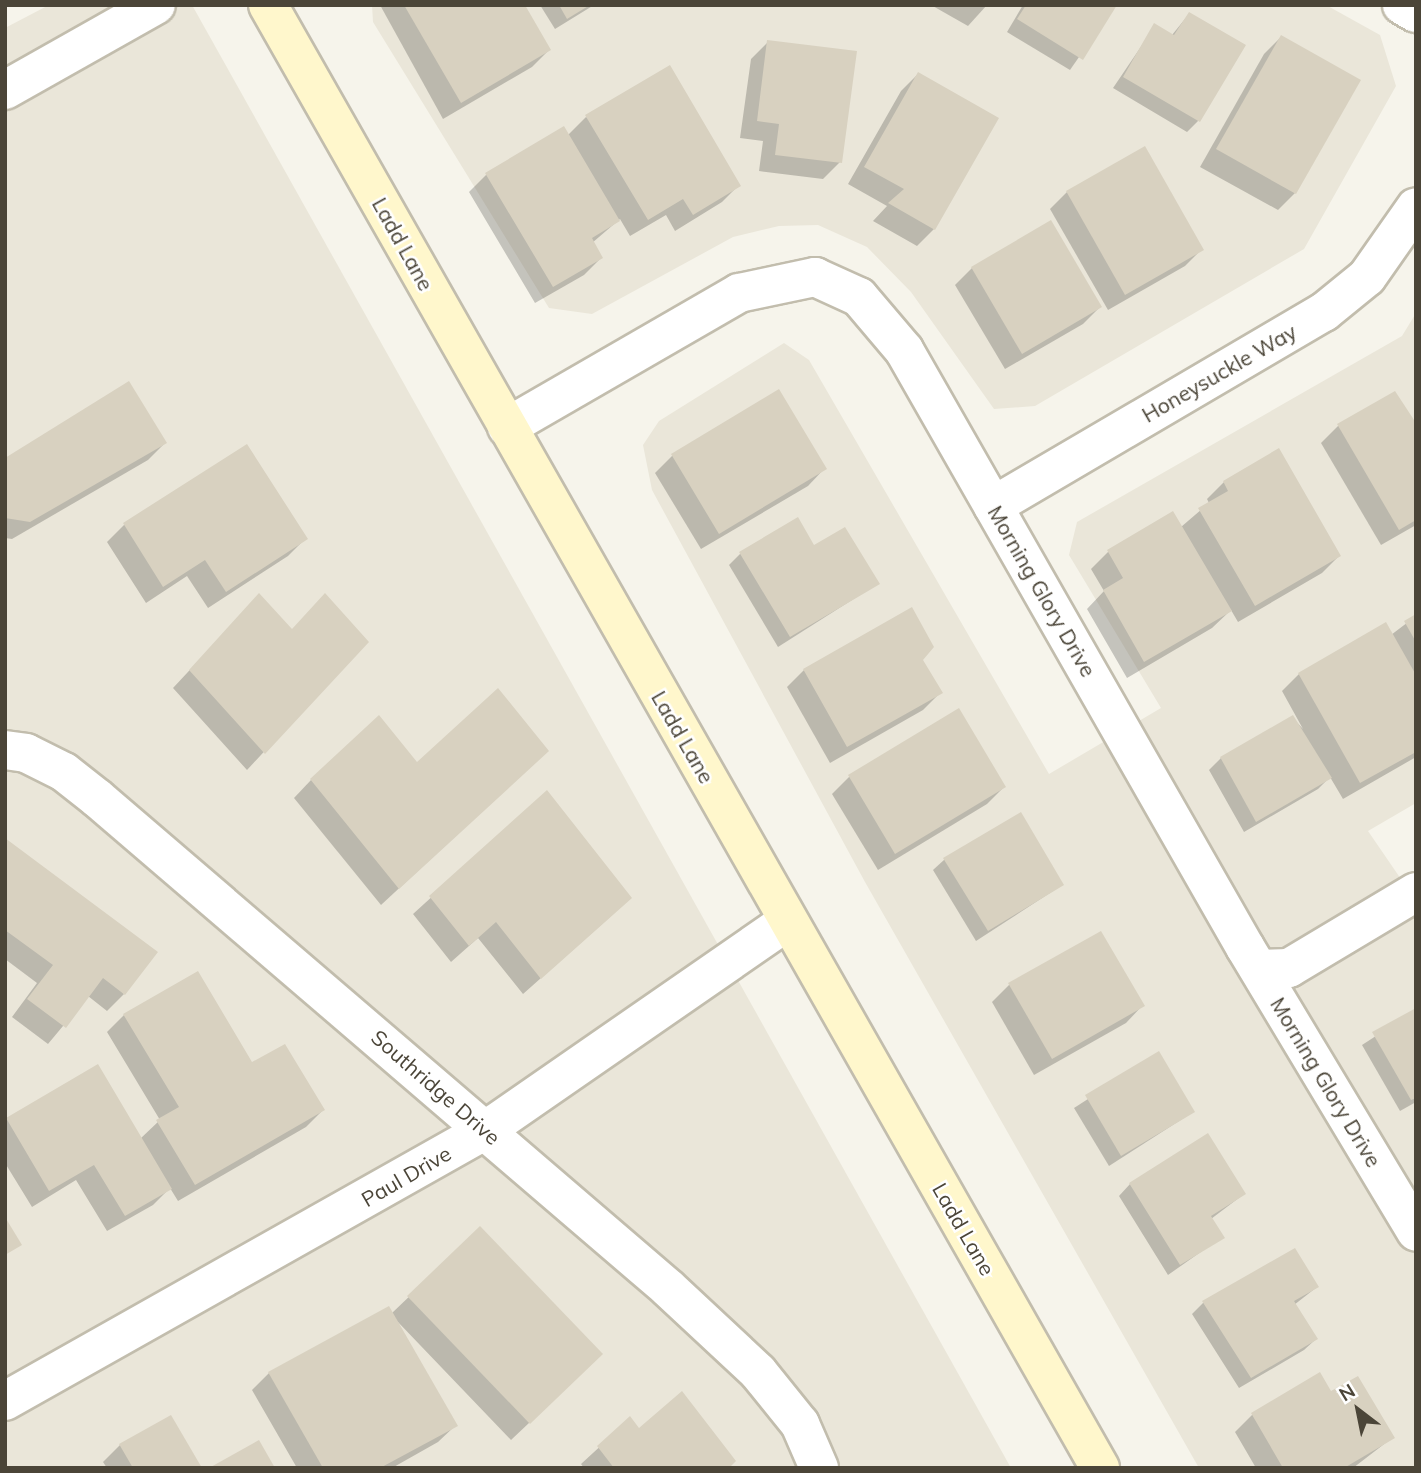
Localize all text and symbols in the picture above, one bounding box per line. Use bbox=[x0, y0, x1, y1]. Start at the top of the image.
street label: Ladd Lane bbox=[367, 193, 439, 295]
street label: Honeysuckle Way bbox=[1137, 319, 1301, 427]
street label: Morning Glory Drive bbox=[983, 501, 1101, 681]
street label: Ladd Lane bbox=[646, 686, 720, 788]
street label: Morning Glory Drive bbox=[1265, 993, 1387, 1171]
street label: Southridge Drive bbox=[366, 1024, 506, 1150]
street label: Paul Drive bbox=[357, 1140, 455, 1212]
street label: Ladd Lane bbox=[927, 1178, 1001, 1280]
north arrow bbox=[1323, 1375, 1393, 1445]
text: N bbox=[1334, 1378, 1359, 1406]

